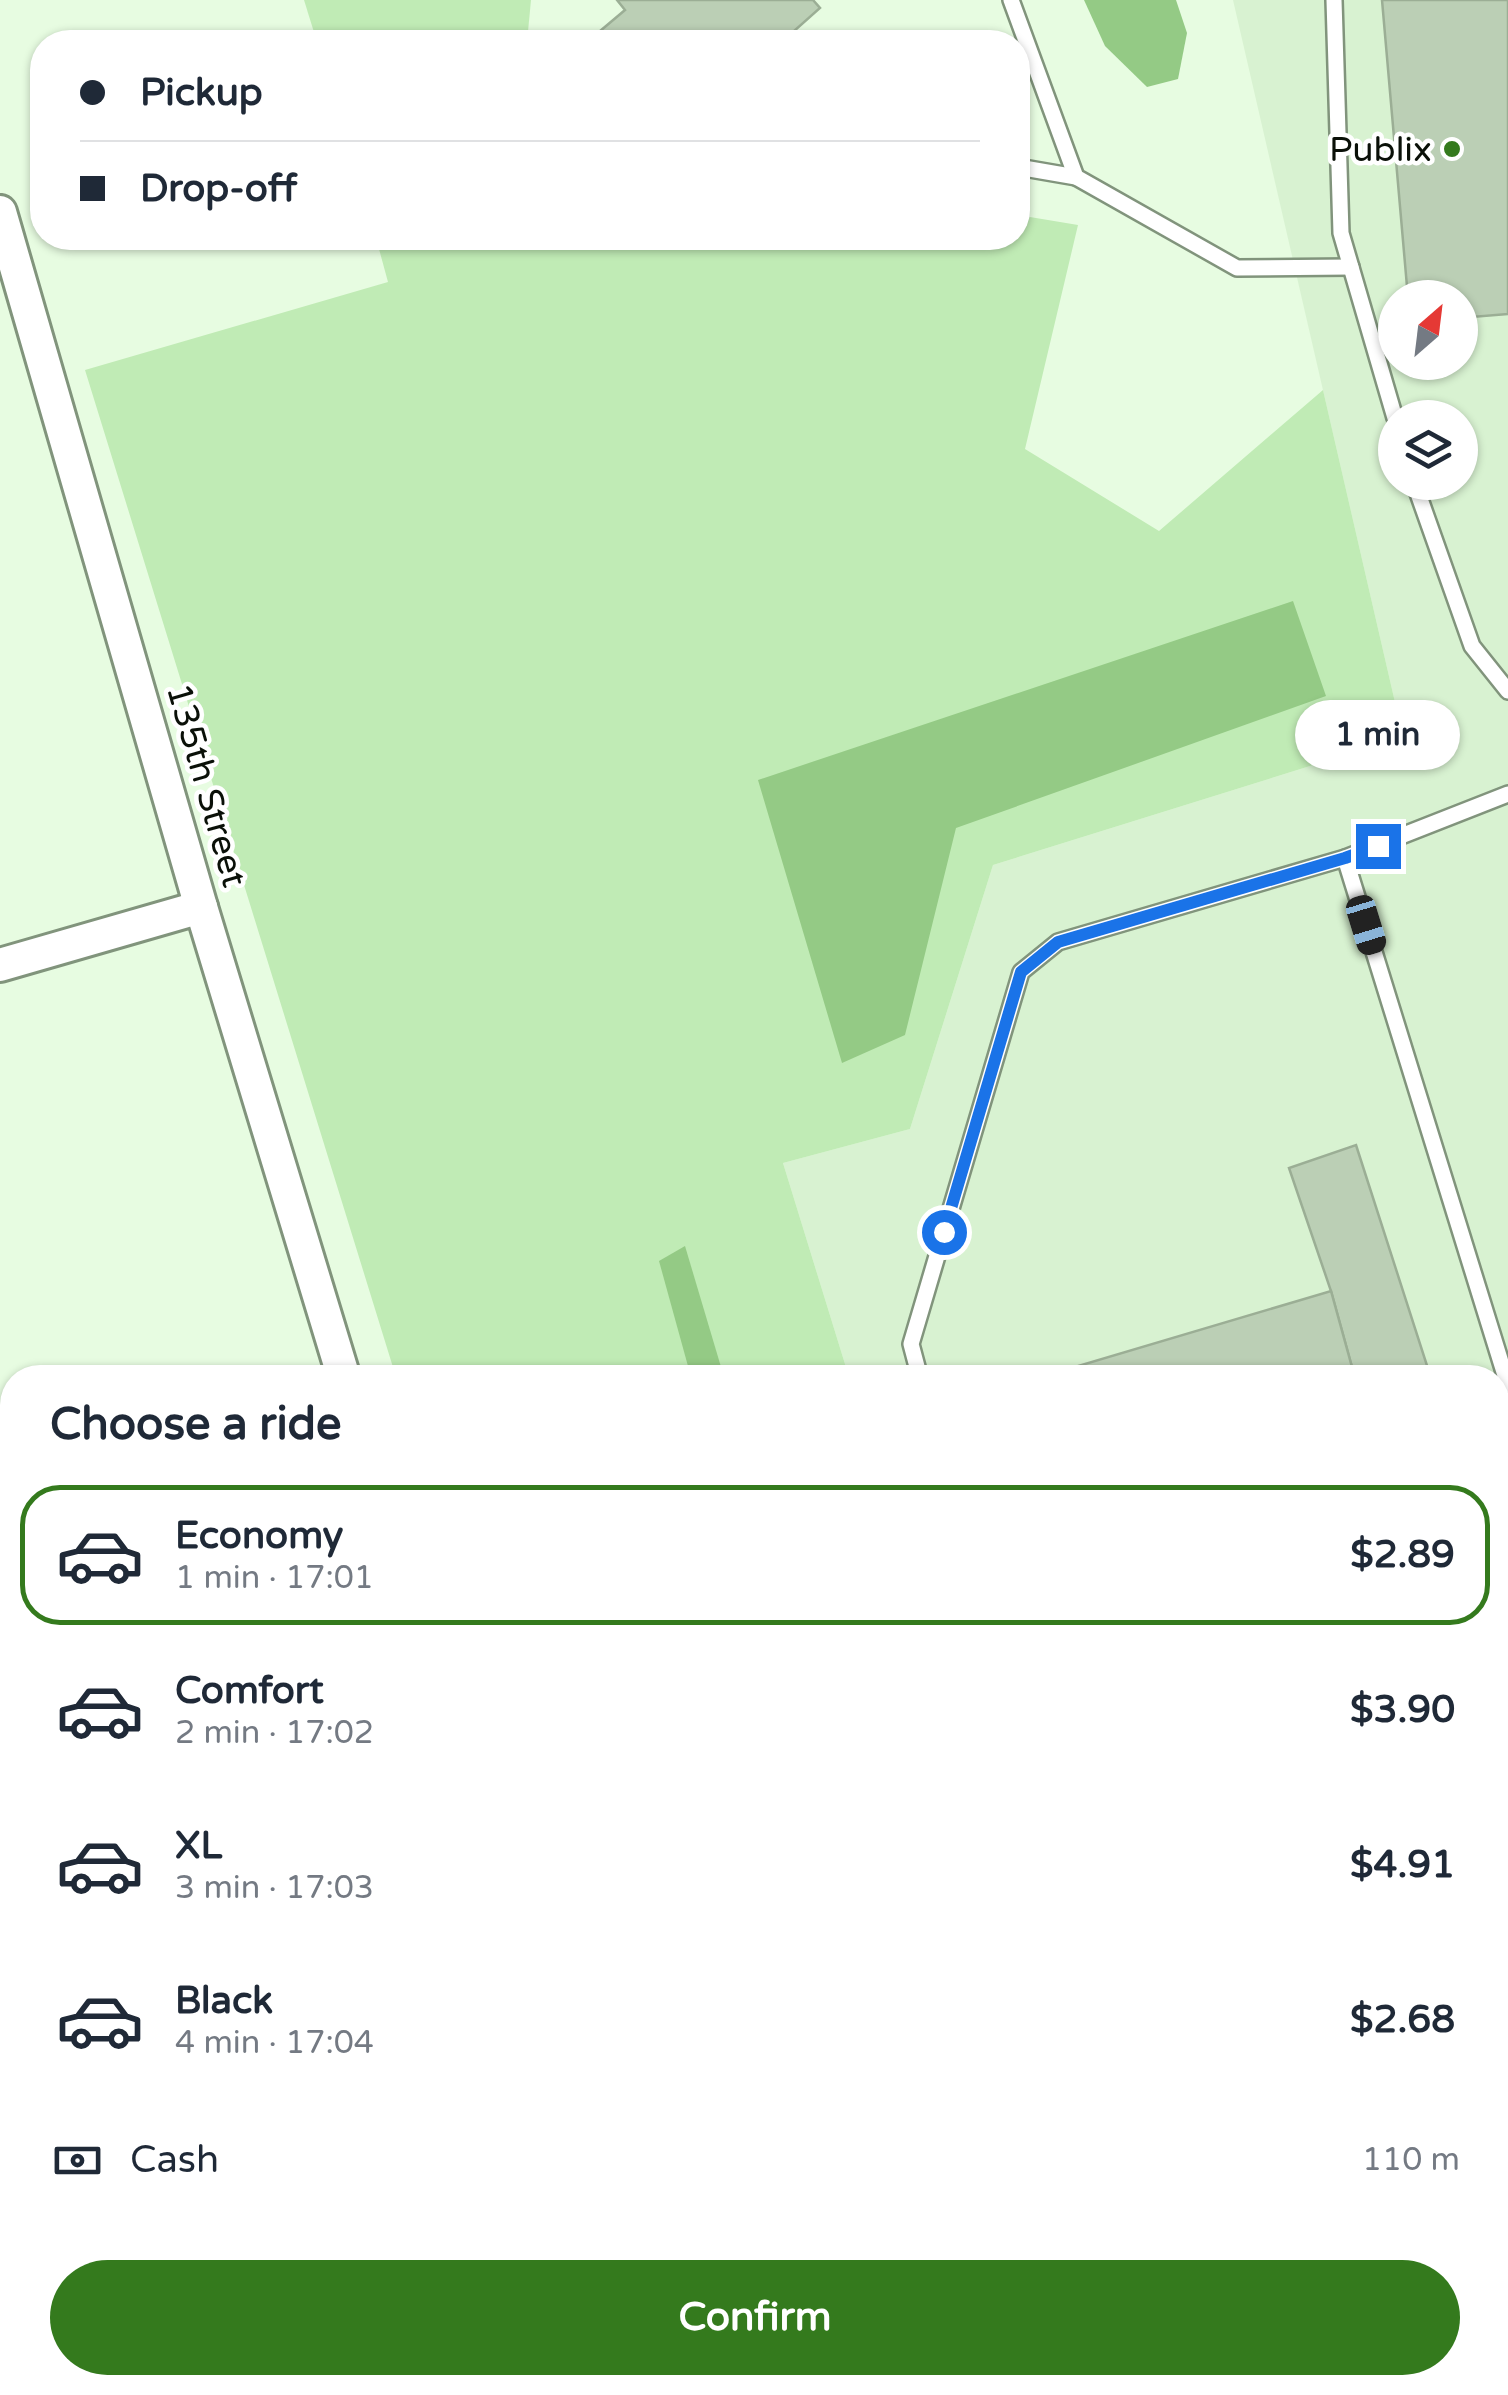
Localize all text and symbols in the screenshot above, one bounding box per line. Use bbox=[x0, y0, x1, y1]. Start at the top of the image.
text: Pickup bbox=[140, 70, 263, 116]
place label: Publix bbox=[1329, 129, 1432, 171]
marker: Publix bbox=[1441, 138, 1463, 160]
text: Drop-off bbox=[140, 166, 297, 212]
north arrow bbox=[1378, 280, 1478, 380]
map controls bbox=[1378, 280, 1478, 500]
button: layers bbox=[1378, 400, 1478, 500]
street label: 135th Street bbox=[157, 679, 255, 892]
callout: 1 min bbox=[1296, 701, 1460, 771]
text: 1 min bbox=[1335, 716, 1420, 754]
route end bbox=[1356, 824, 1401, 869]
car bbox=[1343, 892, 1389, 958]
route start bbox=[922, 1210, 967, 1255]
text: Choose a ride bbox=[50, 1398, 341, 1452]
icon: car bbox=[55, 1510, 145, 1600]
text: Economy bbox=[175, 1513, 343, 1559]
text: $2.89 bbox=[1350, 1532, 1455, 1578]
text: 1 min · 17:01 bbox=[175, 1559, 374, 1597]
icon: car bbox=[55, 1665, 145, 1755]
text: Comfort bbox=[175, 1668, 324, 1714]
text: $3.90 bbox=[1350, 1687, 1455, 1733]
text: 2 min · 17:02 bbox=[175, 1714, 374, 1752]
icon: car bbox=[55, 1820, 145, 1910]
text: XL bbox=[175, 1823, 222, 1869]
text: $4.91 bbox=[1350, 1842, 1455, 1888]
text: 3 min · 17:03 bbox=[175, 1869, 374, 1907]
icon: car bbox=[55, 1975, 145, 2065]
text: Black bbox=[175, 1978, 273, 2024]
text: $2.68 bbox=[1350, 1997, 1455, 2043]
text: 4 min · 17:04 bbox=[175, 2024, 374, 2062]
icon: cash bbox=[50, 2133, 105, 2188]
text: Cash bbox=[130, 2137, 219, 2183]
text: 110 m bbox=[1362, 2141, 1460, 2179]
button: Confirm bbox=[50, 2260, 1460, 2375]

